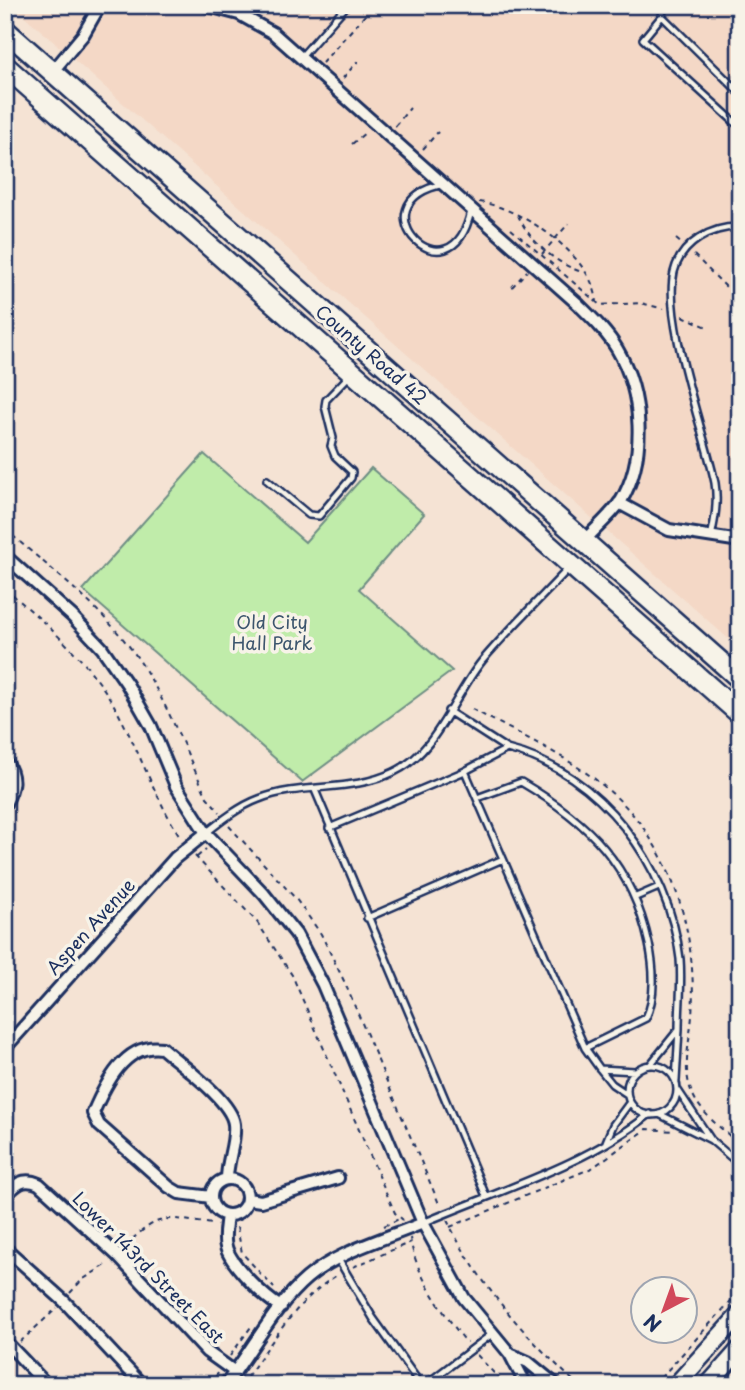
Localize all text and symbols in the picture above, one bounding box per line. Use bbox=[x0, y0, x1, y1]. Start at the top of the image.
street label: County Road 42 bbox=[310, 298, 434, 410]
park label: Old City Hall Park bbox=[231, 608, 313, 656]
street label: Aspen Avenue bbox=[39, 872, 141, 980]
street label: Lower 143rd Street East bbox=[67, 1185, 231, 1349]
north arrow bbox=[630, 1274, 700, 1344]
text: N bbox=[637, 1308, 667, 1339]

